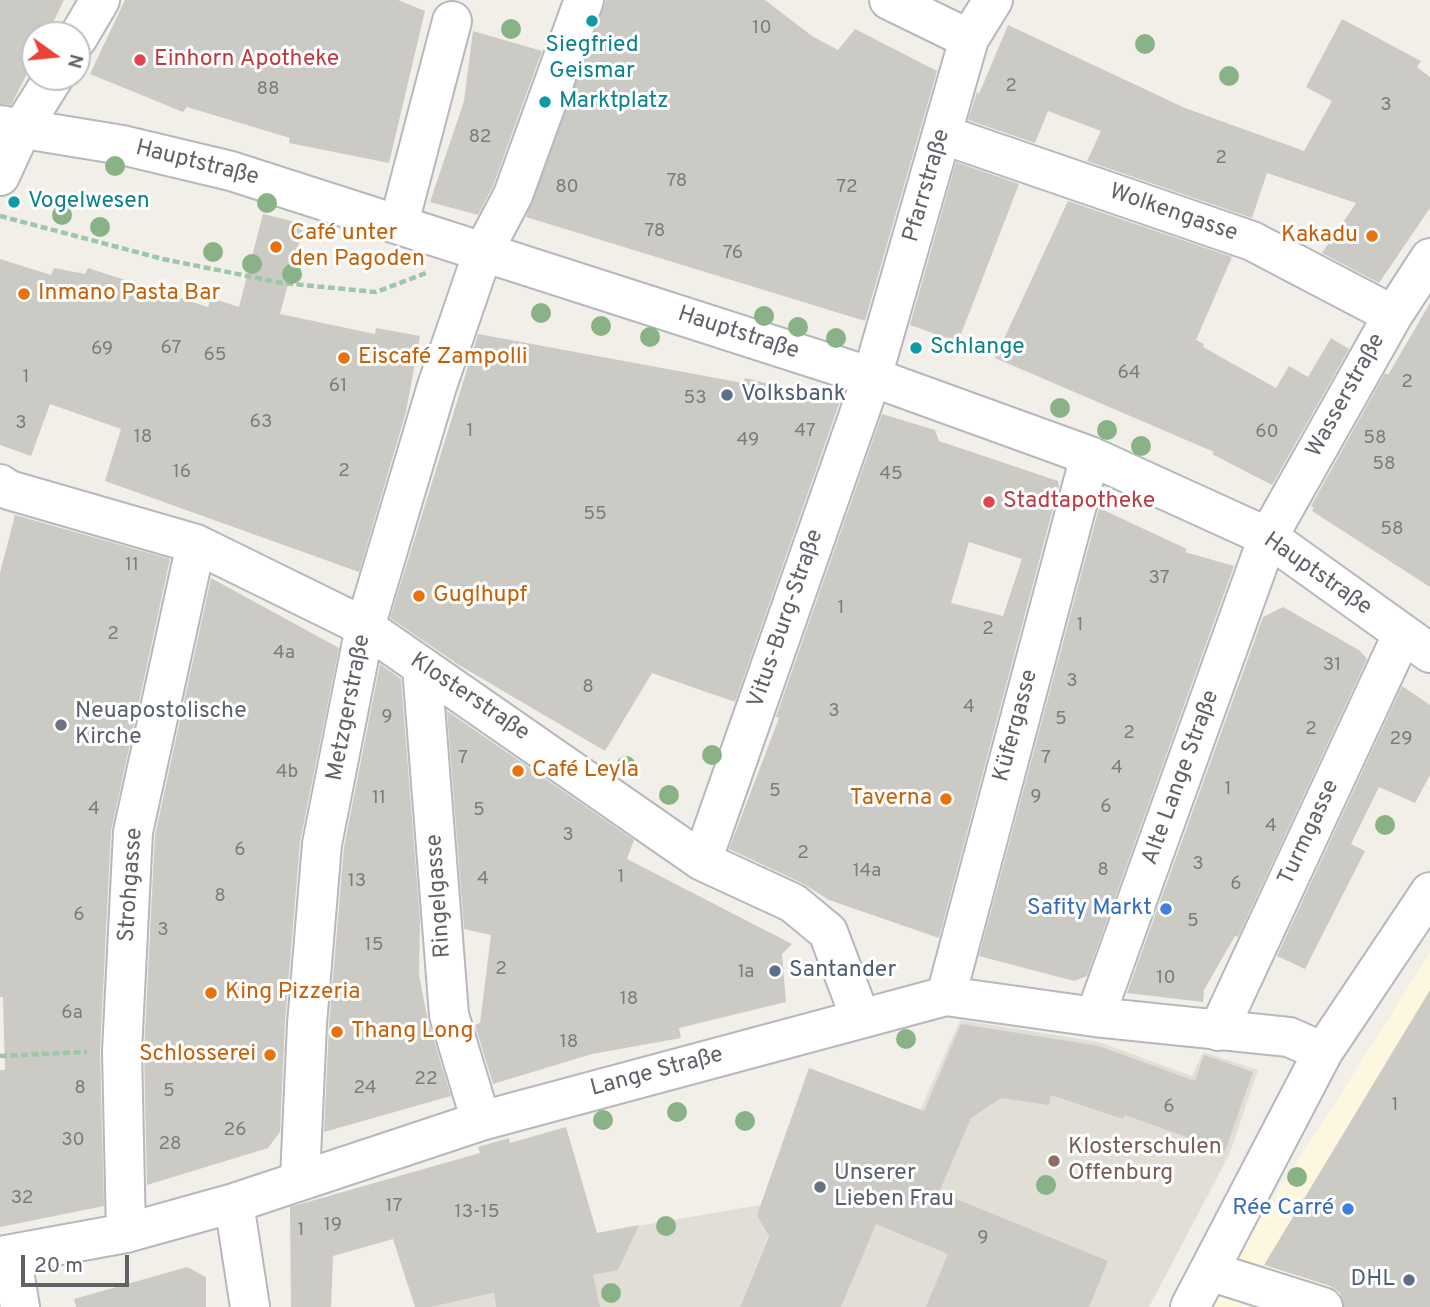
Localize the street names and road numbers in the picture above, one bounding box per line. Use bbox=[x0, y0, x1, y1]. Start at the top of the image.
street label: Pfarrstraße bbox=[899, 126, 957, 246]
street label: Hauptstraße bbox=[133, 135, 261, 193]
street label: Wolkengasse bbox=[1105, 179, 1241, 249]
street label: Hauptstraße bbox=[674, 301, 802, 367]
street label: Wasserstraße bbox=[1302, 329, 1392, 463]
street label: Vitus-Burg-Straße bbox=[744, 526, 830, 712]
street label: Hauptstraße bbox=[1258, 528, 1376, 622]
street label: Metzgerstraße bbox=[322, 632, 378, 784]
street label: Klosterstraße bbox=[404, 648, 534, 748]
street label: Küfergasse bbox=[989, 667, 1045, 785]
street label: Alte Lange Straße bbox=[1138, 687, 1226, 869]
street label: Turmgasse bbox=[1274, 776, 1346, 890]
street label: Strohgasse bbox=[114, 827, 150, 943]
street label: Ringelgasse bbox=[422, 833, 458, 959]
street label: Lange Straße bbox=[588, 1042, 726, 1104]

